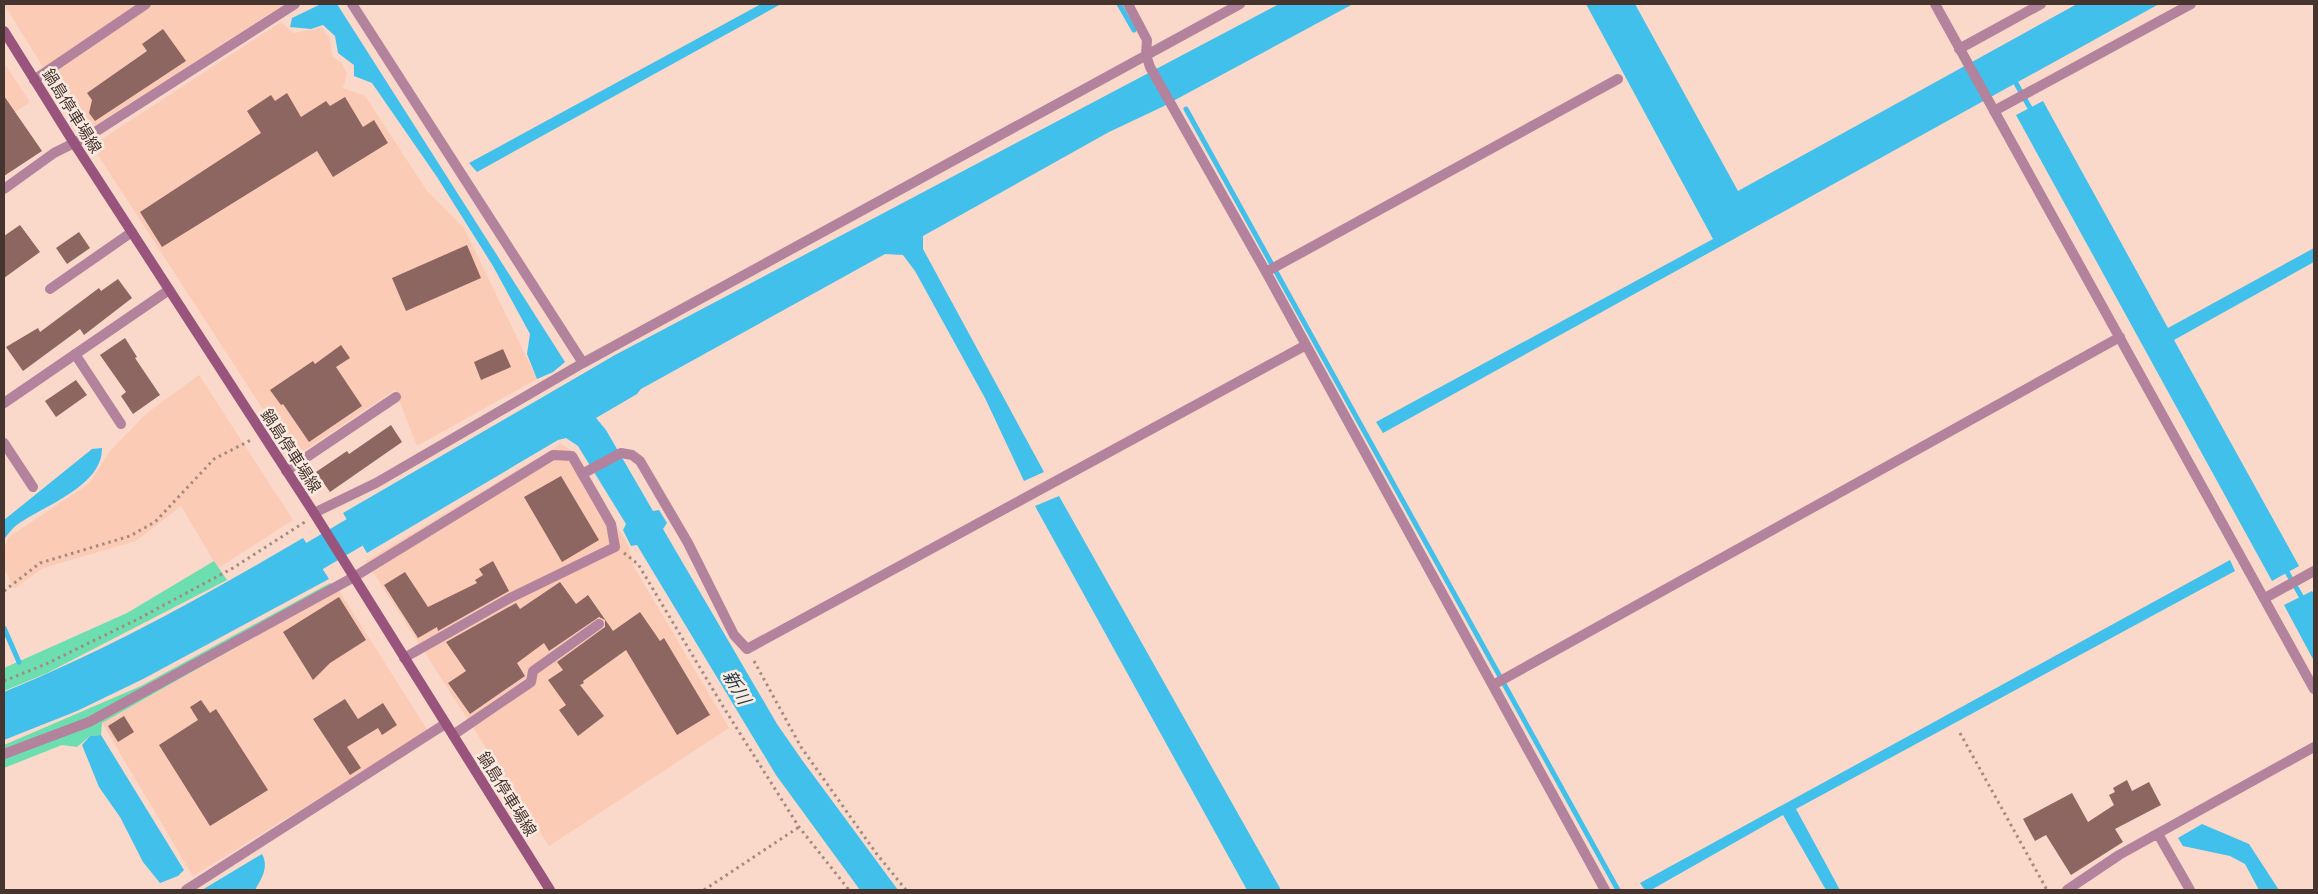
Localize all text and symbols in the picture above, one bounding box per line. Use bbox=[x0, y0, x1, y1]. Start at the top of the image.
street label: 鍋島停車場線 bbox=[39, 65, 105, 157]
street label: 鍋島停車場線 bbox=[257, 406, 325, 496]
water label: 新川 bbox=[719, 666, 756, 710]
street label: 鍋島停車場線 bbox=[474, 748, 540, 840]

